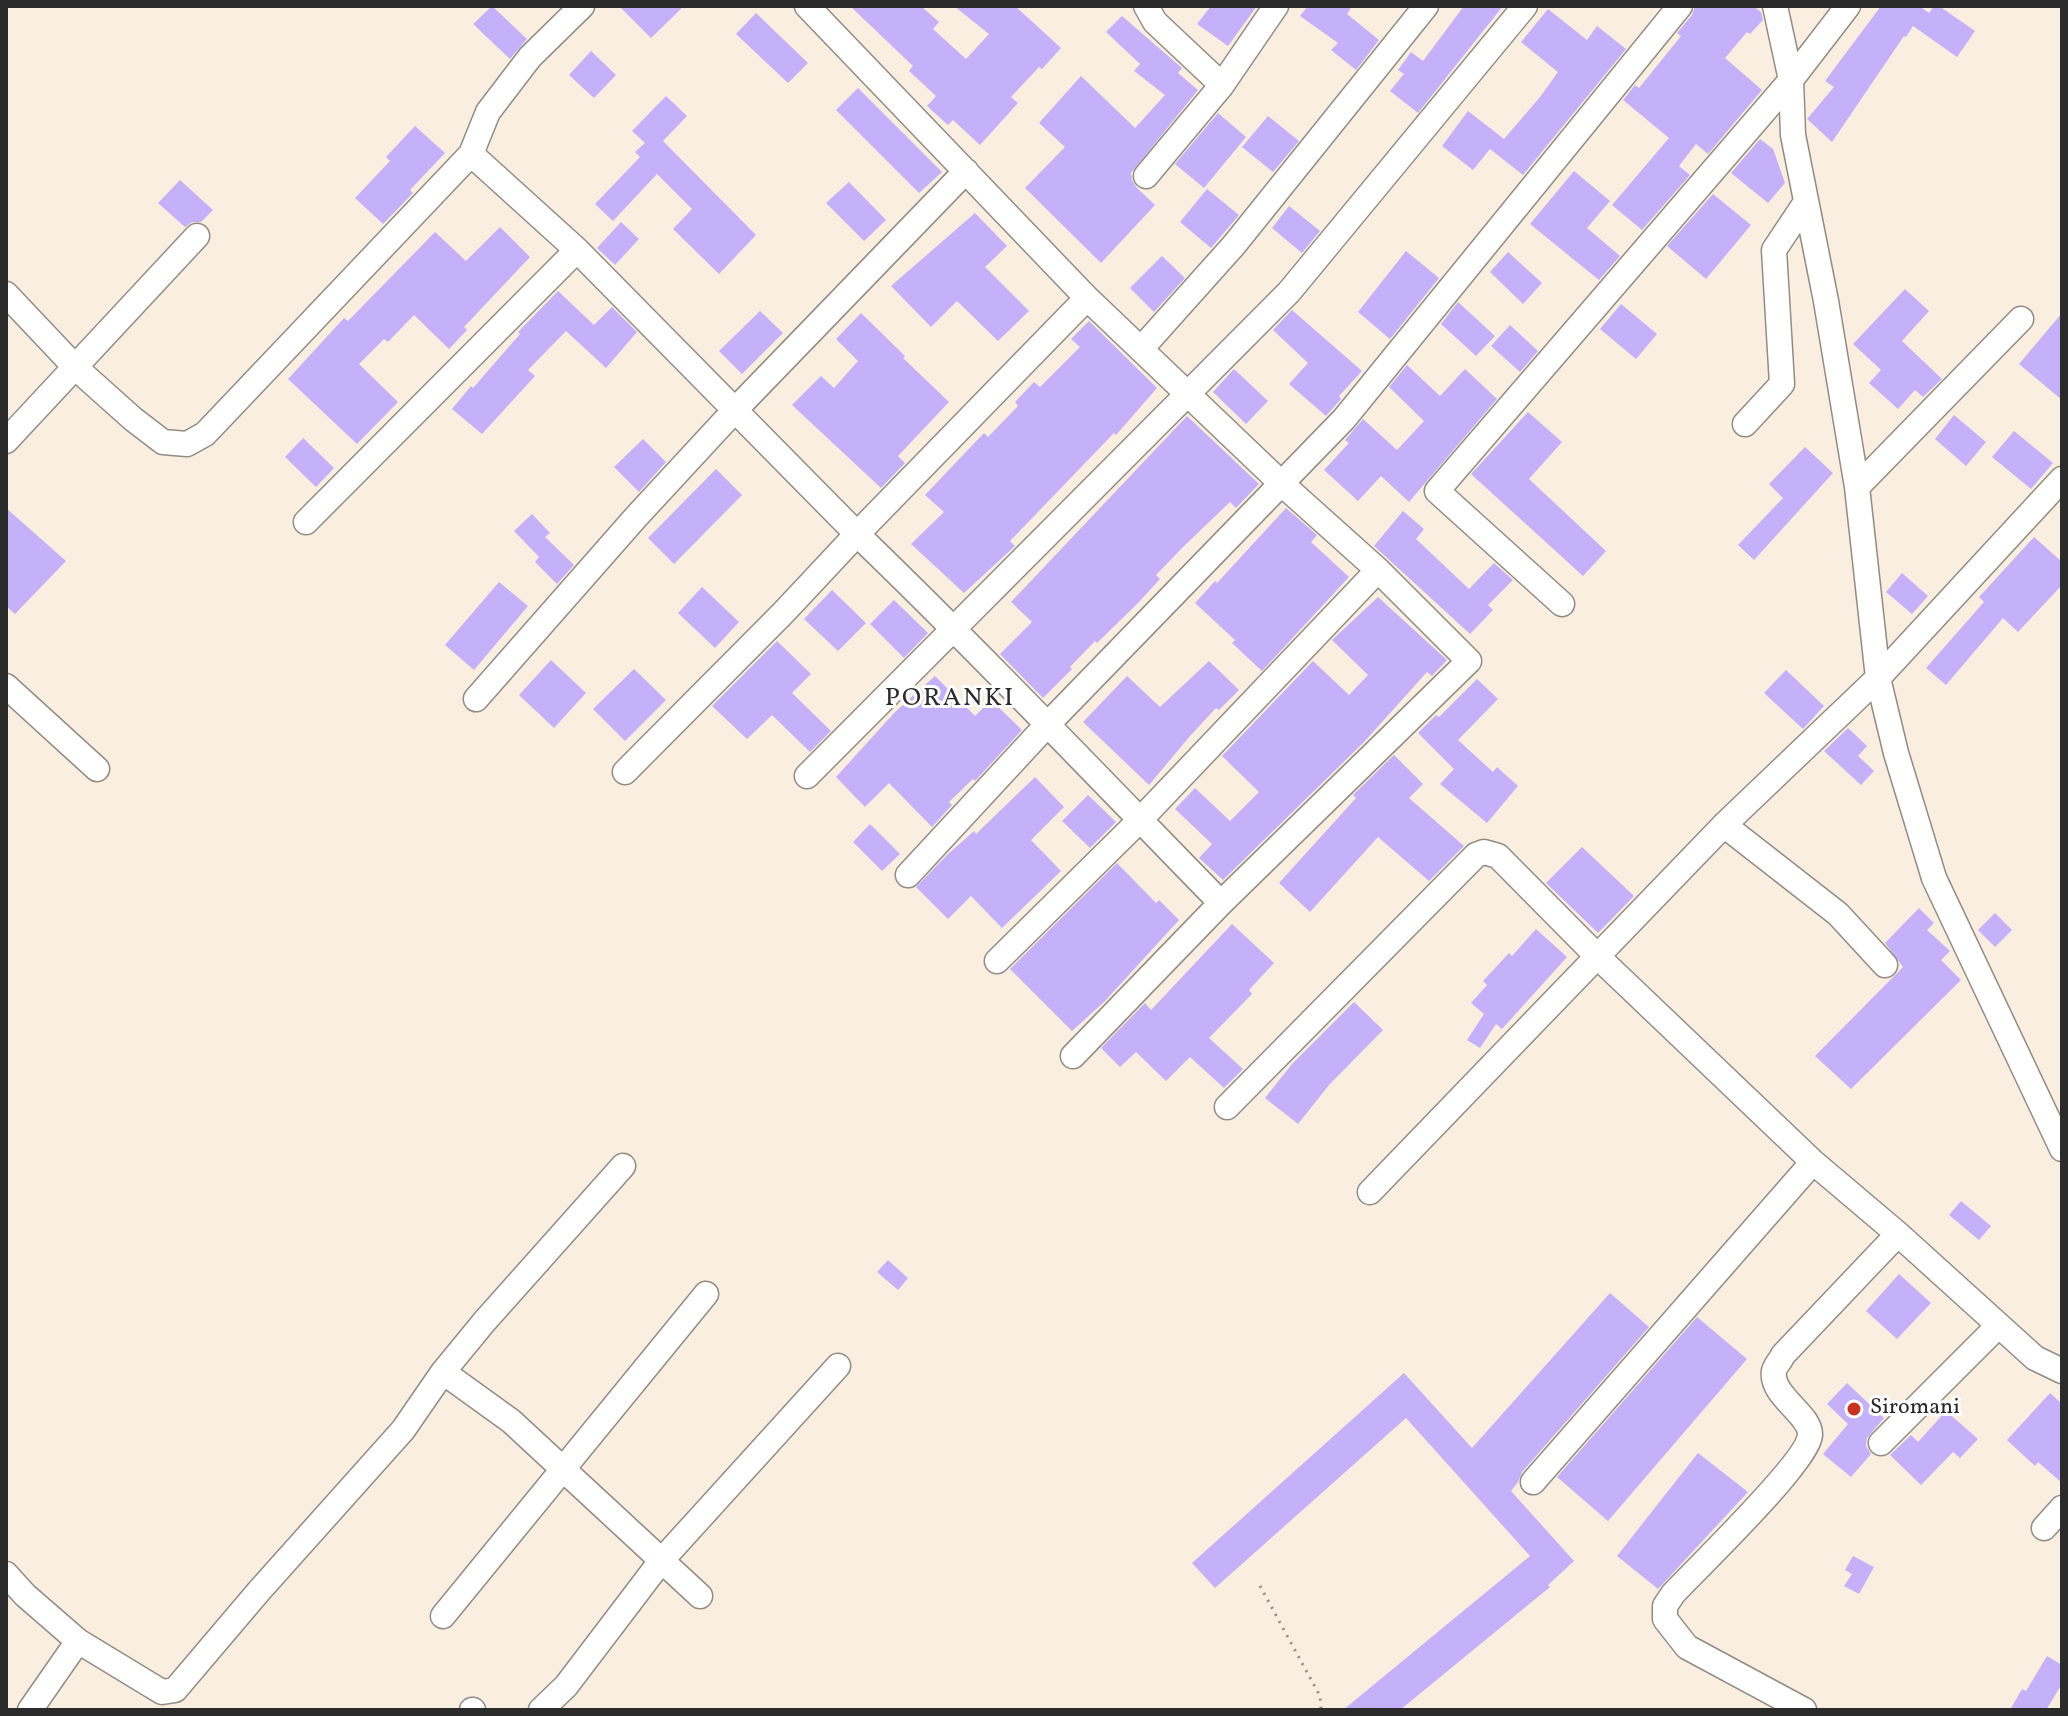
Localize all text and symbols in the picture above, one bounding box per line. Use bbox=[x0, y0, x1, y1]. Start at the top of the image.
district label: PORANKI bbox=[885, 684, 1015, 716]
place label: Siromani bbox=[1870, 1396, 1960, 1422]
marker: Siromani bbox=[1845, 1400, 1863, 1418]

